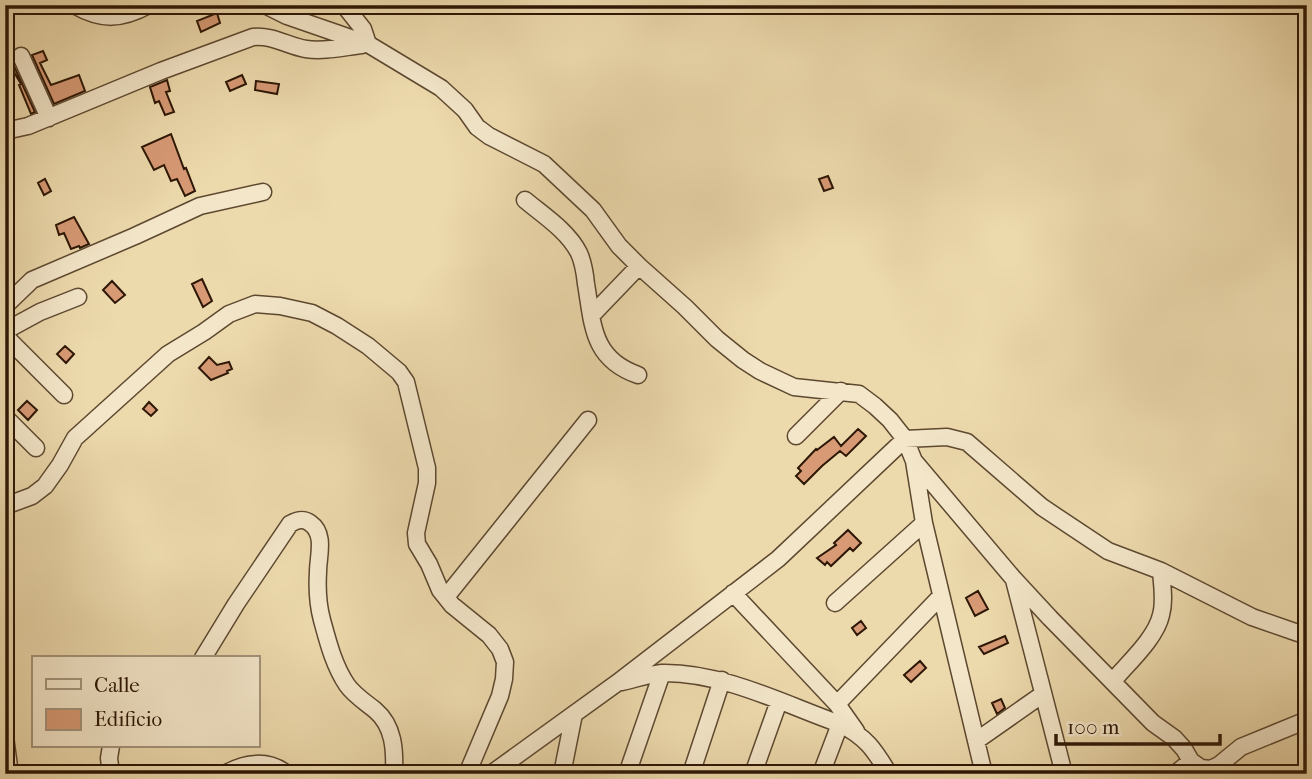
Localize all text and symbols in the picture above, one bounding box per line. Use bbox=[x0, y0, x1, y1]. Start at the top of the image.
legend bbox=[32, 656, 259, 748]
text: Calle bbox=[94, 673, 140, 697]
scale bar bbox=[1056, 702, 1221, 746]
text: Edificio bbox=[94, 707, 162, 731]
text: 100 m bbox=[1067, 715, 1120, 739]

